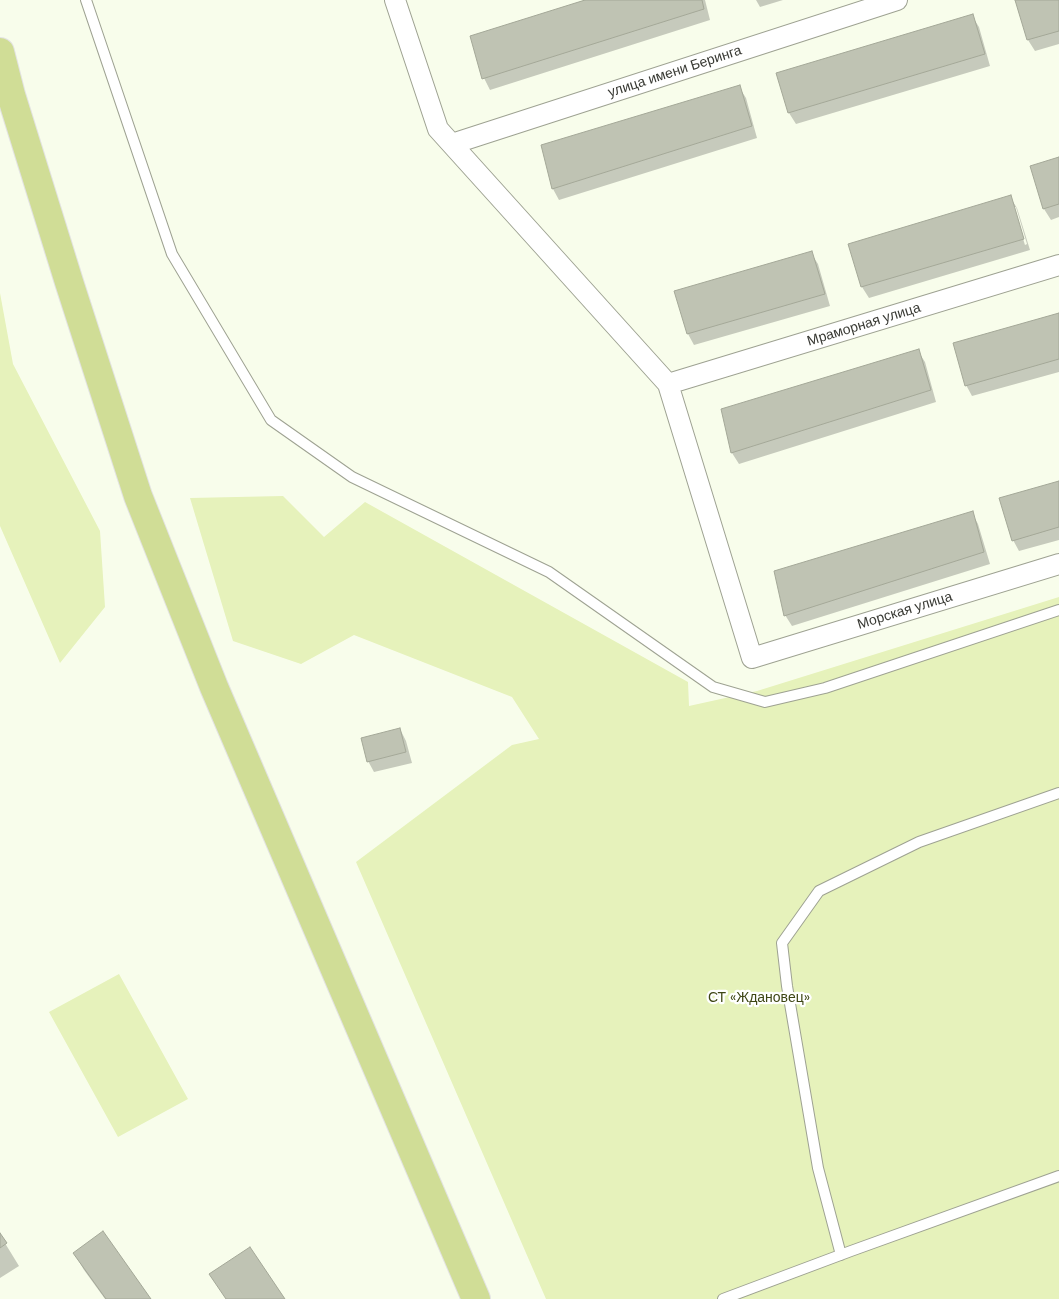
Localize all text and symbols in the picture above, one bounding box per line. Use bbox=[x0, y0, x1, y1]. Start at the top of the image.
street label: улица имени Беринга bbox=[606, 42, 744, 102]
street label: Мраморная улица bbox=[805, 300, 923, 350]
street label: Морская улица bbox=[855, 589, 955, 633]
park label: СТ «Ждановец» bbox=[708, 990, 810, 1006]

